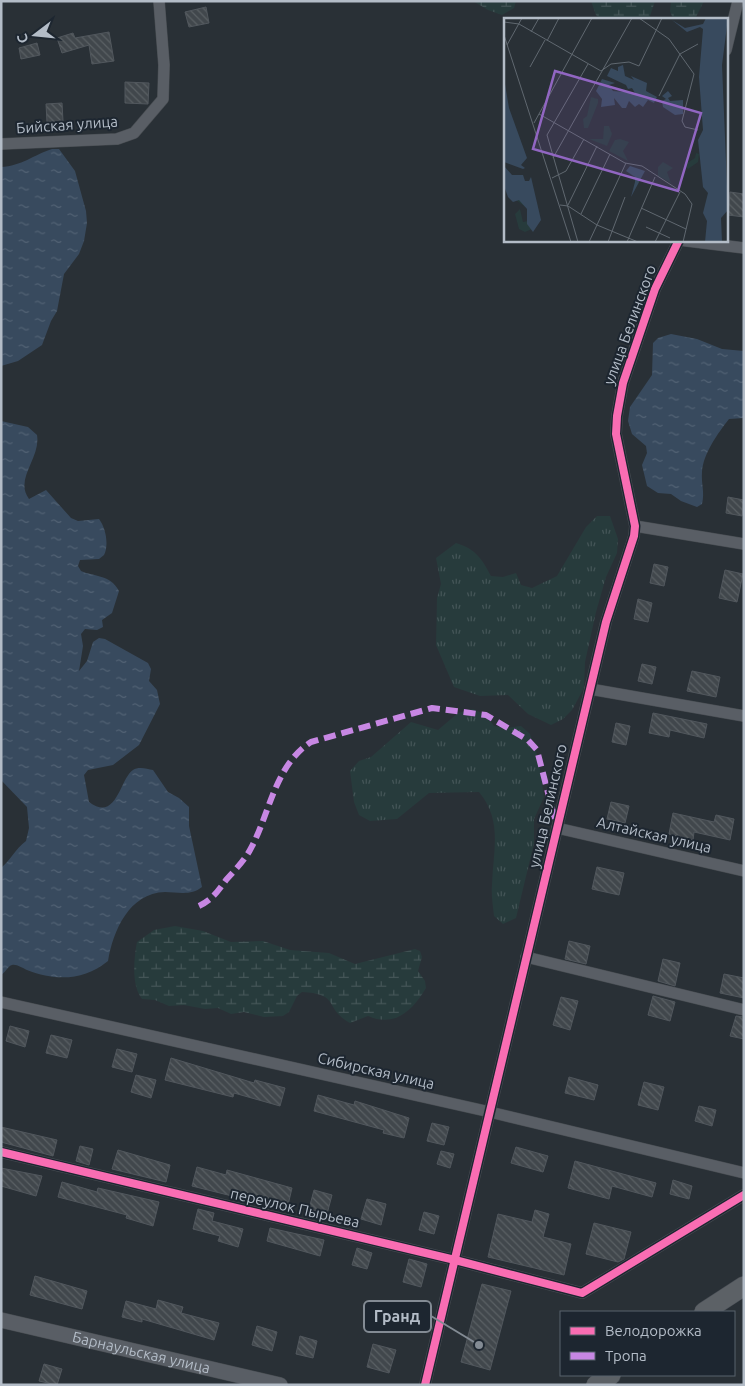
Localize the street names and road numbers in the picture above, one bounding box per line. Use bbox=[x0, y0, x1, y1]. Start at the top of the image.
street label: Бийская улица bbox=[16, 112, 118, 137]
street label: улица Белинского bbox=[600, 263, 659, 387]
street label: улица Белинского bbox=[525, 742, 570, 869]
street label: Алтайская улица bbox=[595, 813, 713, 856]
street label: Сибирская улица bbox=[316, 1049, 436, 1092]
street label: переулок Пырьева bbox=[229, 1184, 361, 1231]
street label: Барнаульская улица bbox=[71, 1328, 212, 1376]

